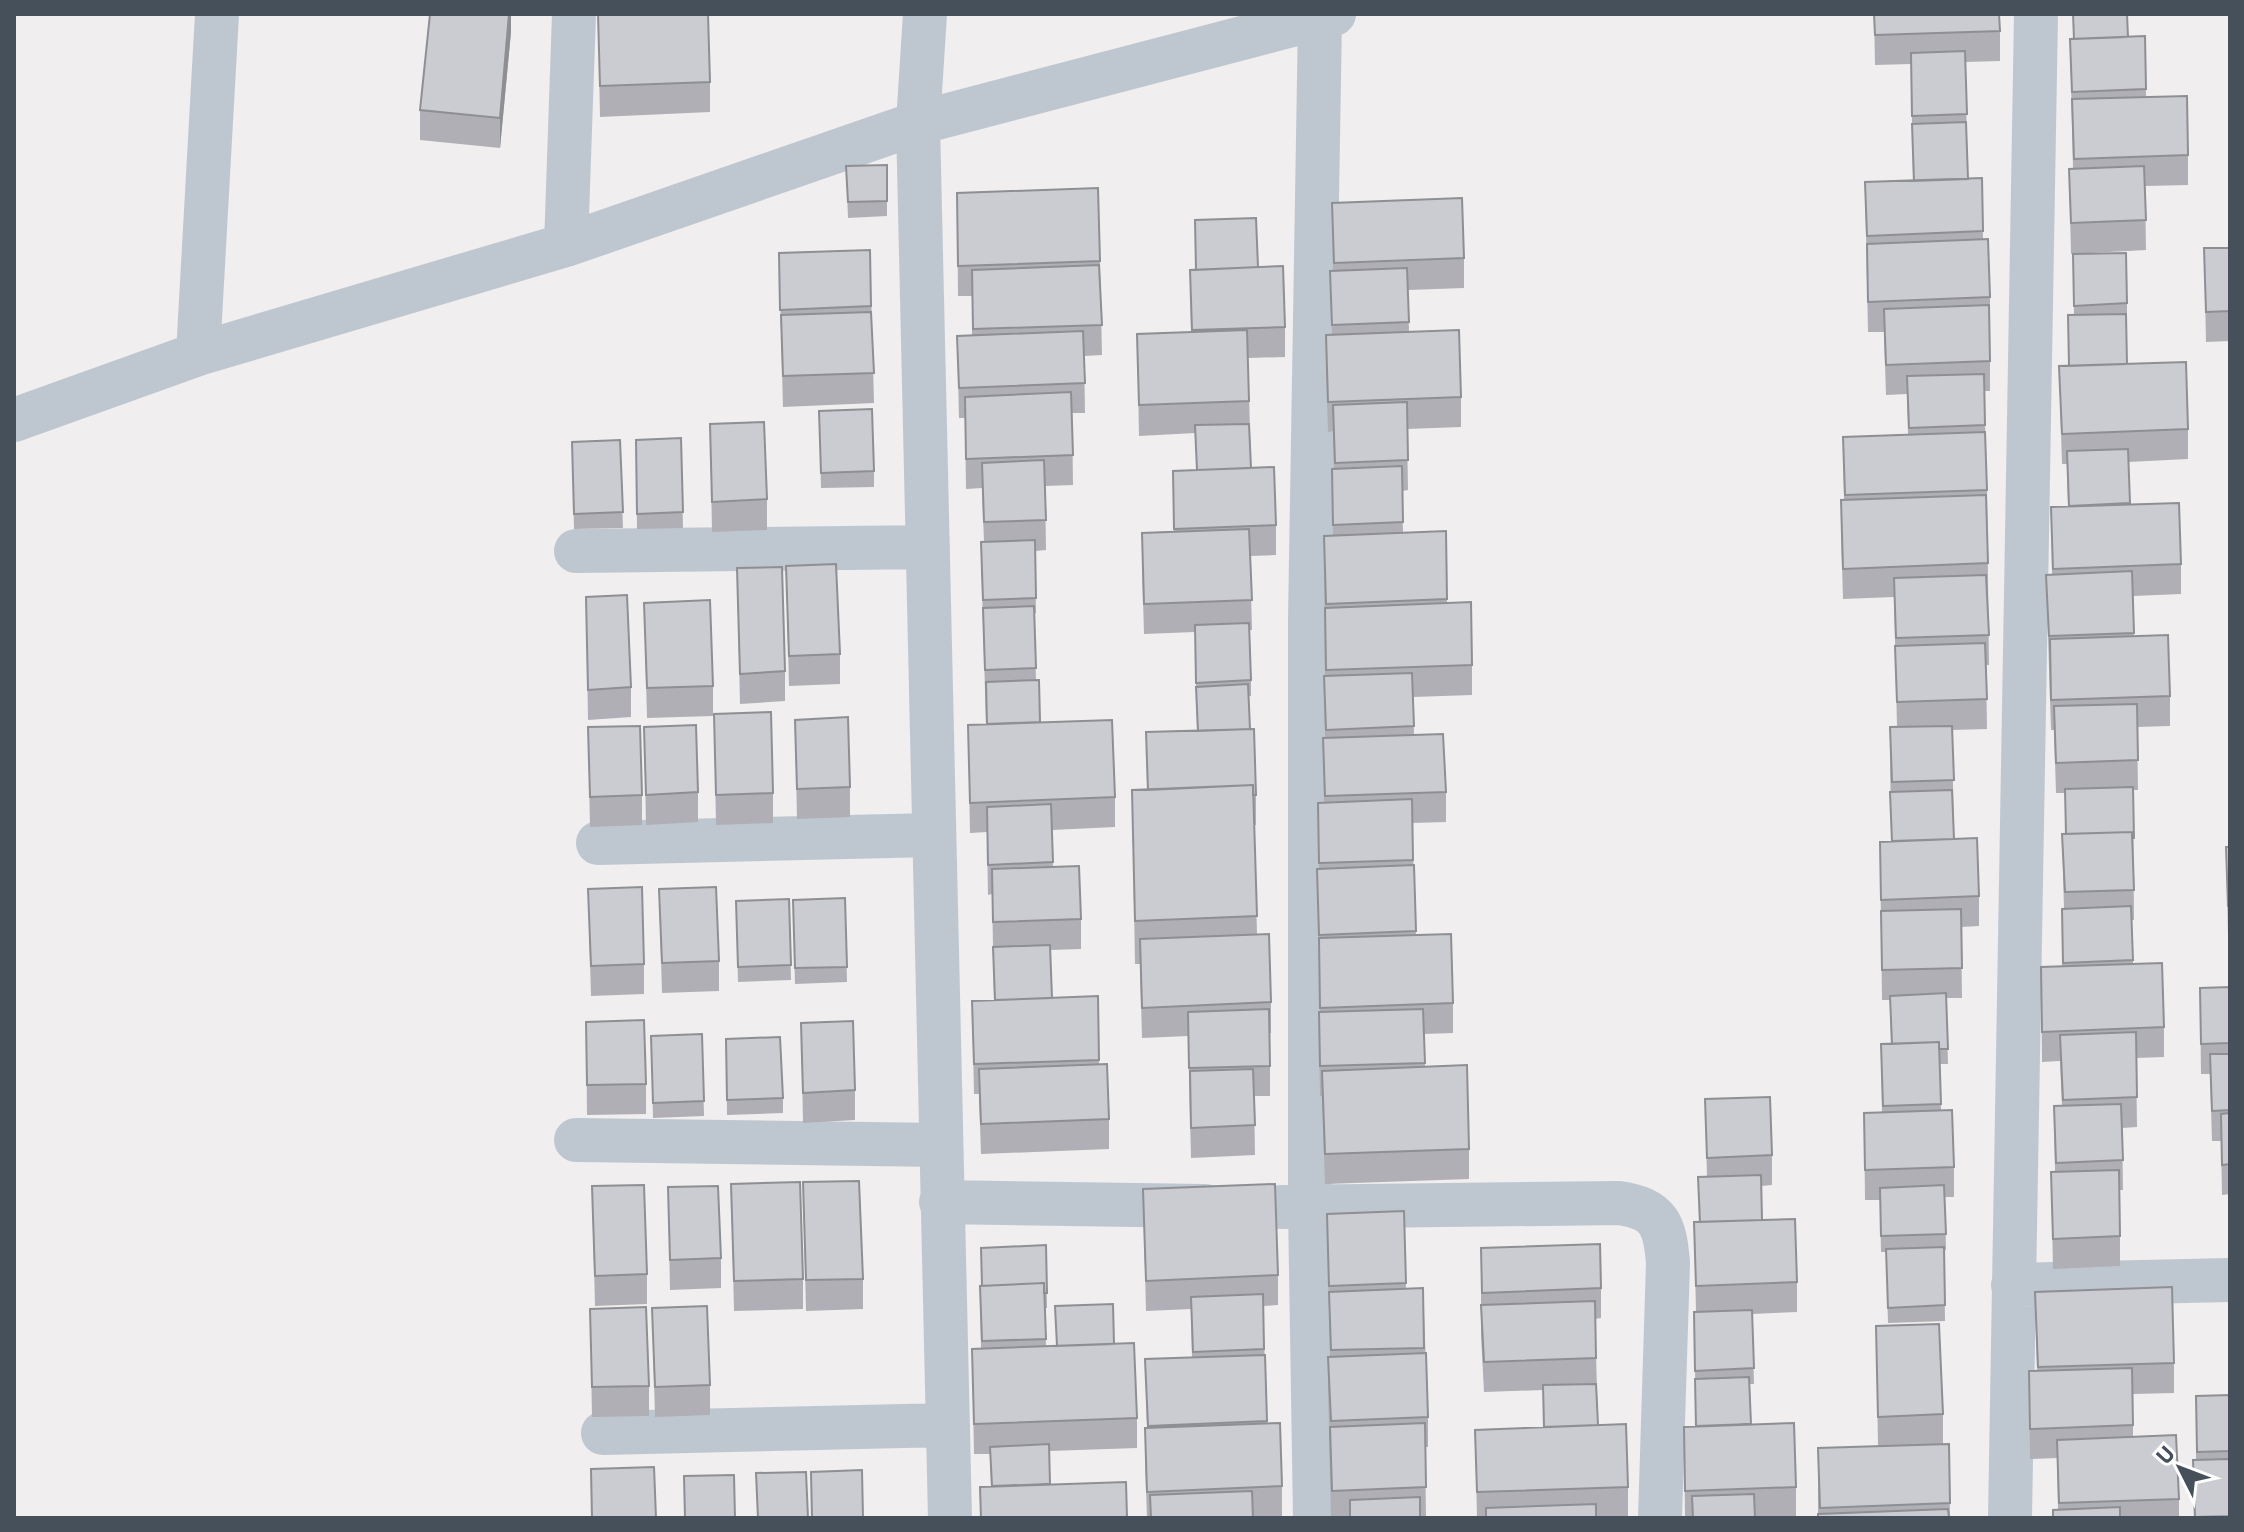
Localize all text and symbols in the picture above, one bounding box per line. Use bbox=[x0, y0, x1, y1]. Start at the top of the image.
north arrow bbox=[2140, 1428, 2220, 1508]
text: U bbox=[2149, 1439, 2181, 1470]

